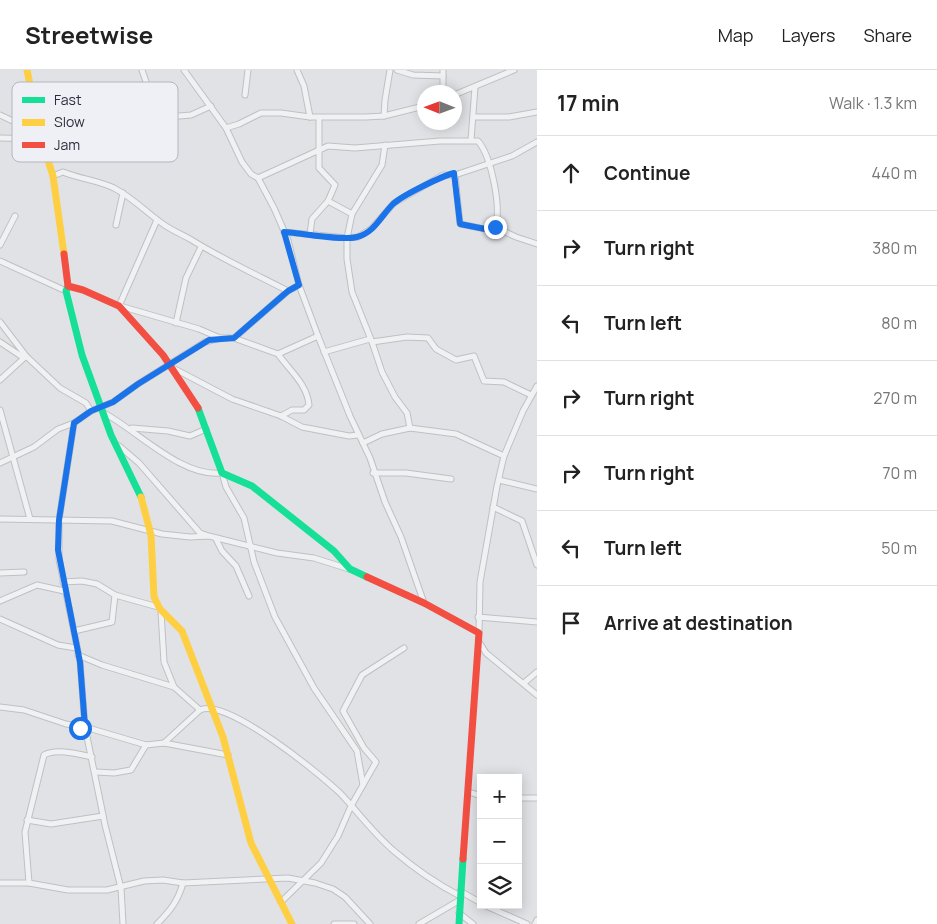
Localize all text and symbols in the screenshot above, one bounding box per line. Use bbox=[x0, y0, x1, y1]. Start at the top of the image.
text: Streetwise bbox=[25, 18, 153, 51]
text: Map bbox=[718, 23, 753, 47]
text: Layers bbox=[781, 23, 835, 47]
text: Share bbox=[863, 23, 912, 47]
legend bbox=[12, 82, 178, 162]
north arrow bbox=[417, 85, 462, 130]
text: 17 min bbox=[557, 89, 620, 117]
text: Fast bbox=[54, 90, 82, 109]
text: Walk · 1.3 km bbox=[829, 92, 917, 114]
text: Slow bbox=[54, 112, 85, 131]
text: Jam bbox=[54, 135, 80, 154]
icon: ahead bbox=[557, 159, 585, 187]
text: Continue bbox=[604, 160, 690, 186]
text: 440 m bbox=[871, 162, 917, 184]
route end bbox=[484, 216, 507, 239]
icon: right bbox=[557, 234, 585, 262]
text: Turn right bbox=[604, 235, 694, 261]
text: 380 m bbox=[872, 237, 917, 259]
icon: left bbox=[557, 309, 585, 337]
text: Turn left bbox=[604, 310, 682, 336]
text: 80 m bbox=[881, 312, 917, 334]
icon: right bbox=[557, 384, 585, 412]
text: Turn right bbox=[604, 385, 694, 411]
text: 270 m bbox=[873, 387, 917, 409]
icon: right bbox=[557, 459, 585, 487]
text: Turn right bbox=[604, 460, 694, 486]
text: 70 m bbox=[882, 462, 917, 484]
icon: left bbox=[557, 534, 585, 562]
text: Turn left bbox=[604, 535, 682, 561]
text: 50 m bbox=[881, 537, 917, 559]
icon: arrive bbox=[557, 609, 585, 637]
text: Arrive at destination bbox=[604, 610, 793, 636]
route start bbox=[69, 717, 92, 740]
map controls bbox=[477, 774, 522, 909]
button: + bbox=[477, 774, 522, 819]
button: − bbox=[477, 819, 522, 864]
button: layers bbox=[477, 864, 522, 909]

